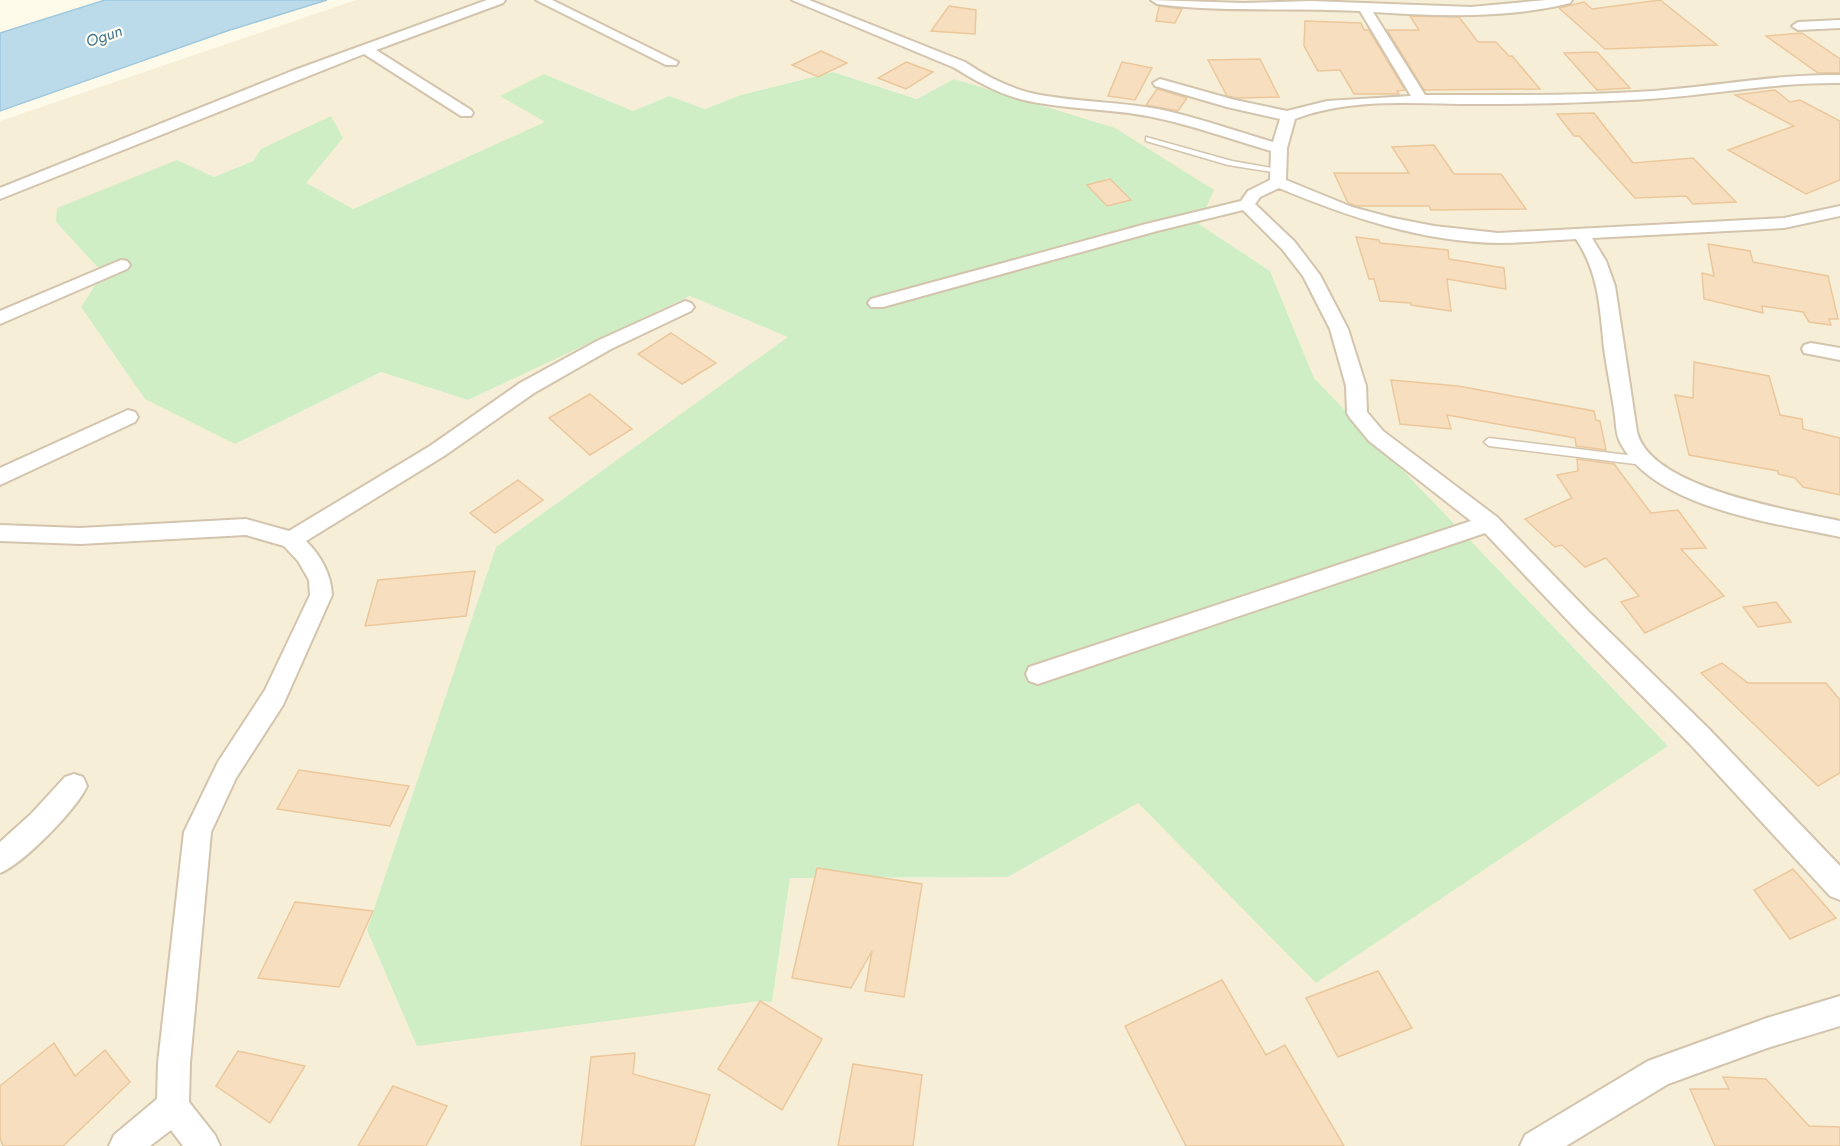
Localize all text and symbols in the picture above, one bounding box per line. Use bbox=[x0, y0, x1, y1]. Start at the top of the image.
water label: Ogun bbox=[83, 19, 125, 53]

